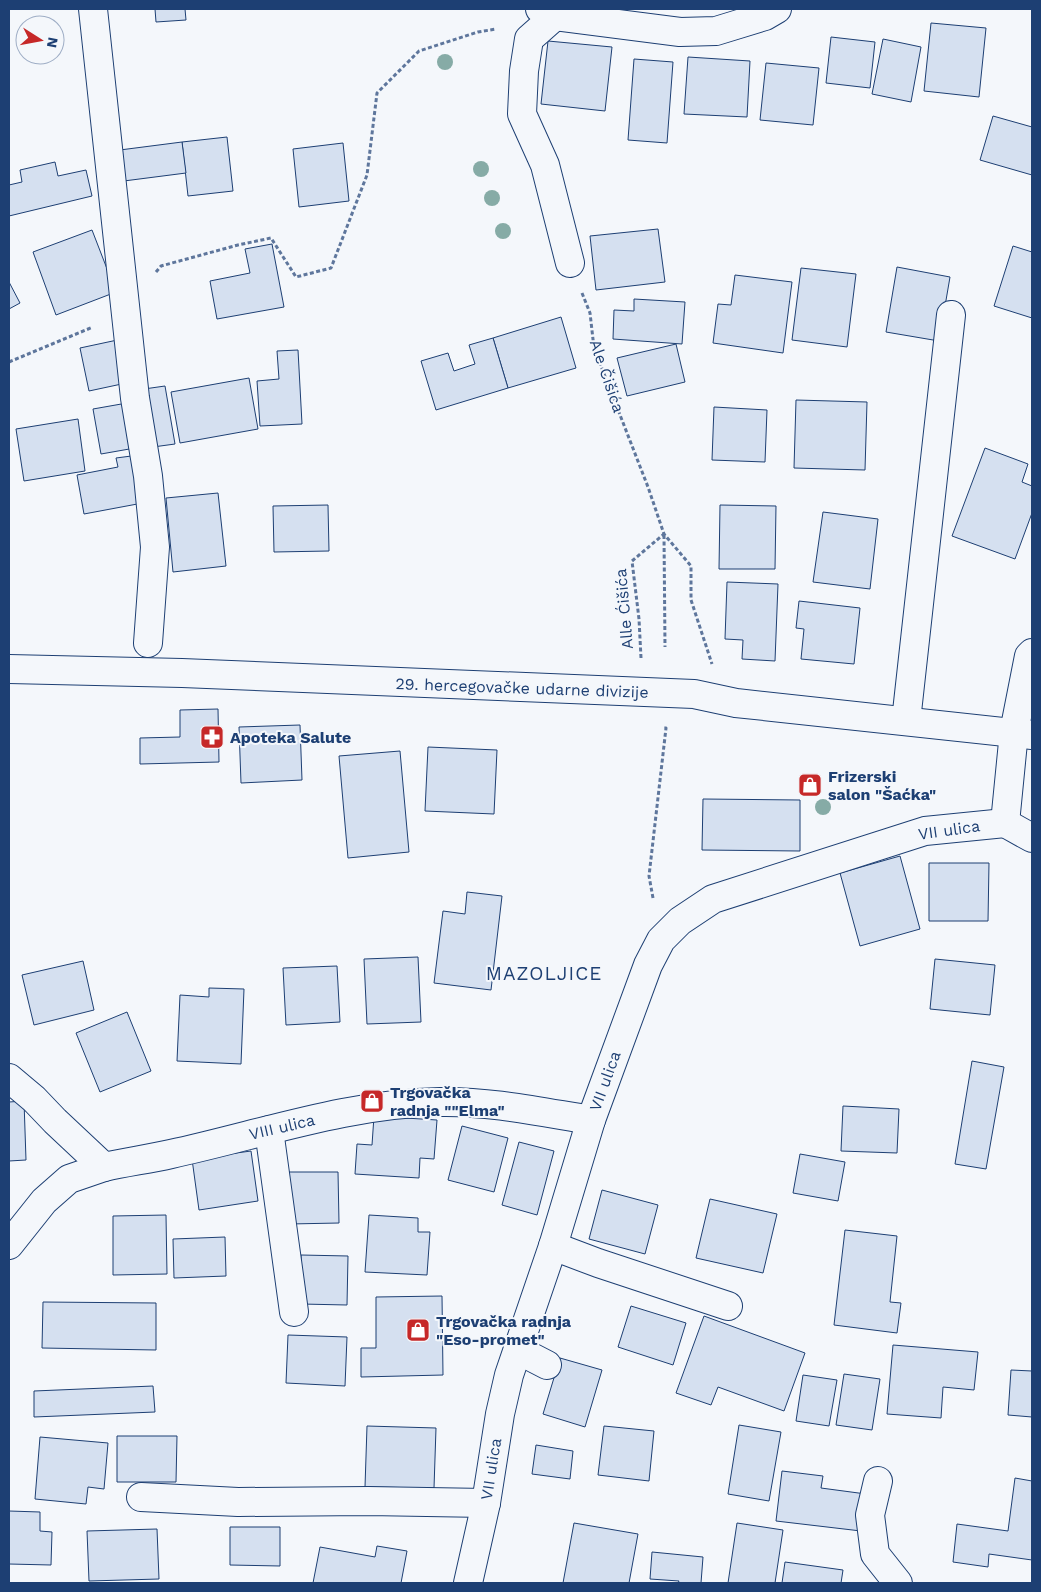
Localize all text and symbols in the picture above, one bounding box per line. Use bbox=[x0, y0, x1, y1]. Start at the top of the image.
north arrow bbox=[15, 15, 65, 65]
text: N bbox=[44, 36, 62, 49]
street label: Ale Čišića bbox=[586, 337, 628, 415]
street label: Alle Ćišića bbox=[611, 568, 637, 650]
street label: 29. hercegovačke udarne divizije bbox=[395, 674, 649, 702]
pharmacy icon: Apoteka Salute bbox=[199, 724, 225, 750]
place label: Apoteka Salute bbox=[230, 728, 351, 747]
place label: Frizerski salon "Šaćka" bbox=[828, 767, 936, 804]
shop icon: Frizerski salon "Šaćka" bbox=[797, 772, 823, 798]
street label: VII ulica bbox=[917, 816, 981, 844]
district label: MAZOLJICE bbox=[486, 962, 602, 985]
street label: VII ulica bbox=[585, 1048, 625, 1114]
place label: Trgovačka radnja ""Elma" bbox=[390, 1083, 505, 1120]
shop icon: Trgovačka radnja ""Elma" bbox=[359, 1088, 385, 1114]
street label: VIII ulica bbox=[247, 1110, 317, 1144]
place label: Trgovačka radnja "Eso-promet" bbox=[436, 1312, 572, 1349]
shop icon: Trgovačka radnja "Eso-promet" bbox=[405, 1317, 431, 1343]
street label: VII ulica bbox=[477, 1437, 505, 1501]

